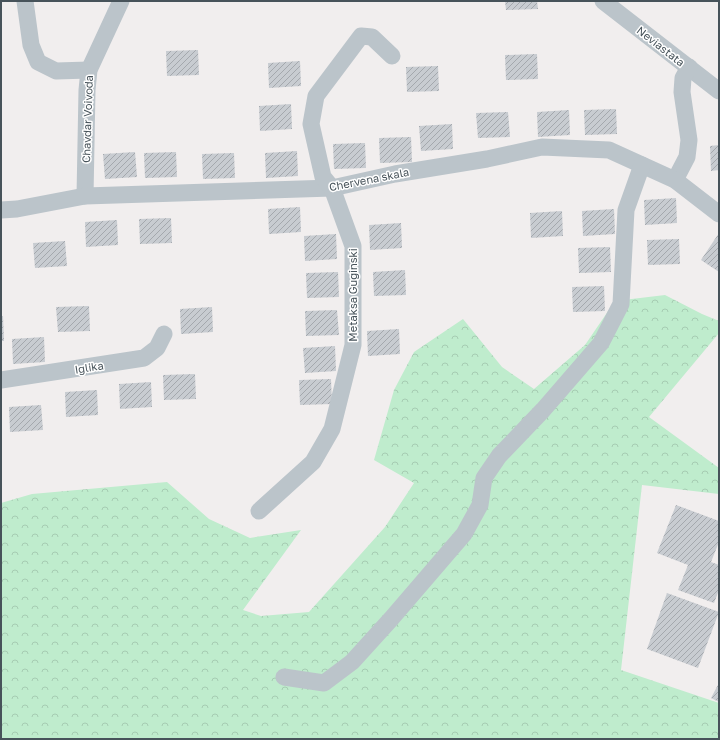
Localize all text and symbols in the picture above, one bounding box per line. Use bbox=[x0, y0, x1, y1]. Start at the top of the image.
street label: Neviastata bbox=[635, 23, 687, 69]
street label: Chavdar Voivoda bbox=[79, 75, 95, 163]
street label: Chervena skala bbox=[328, 165, 410, 193]
street label: Metaksa Guginski bbox=[346, 248, 359, 342]
street label: Iglika bbox=[74, 358, 104, 376]

